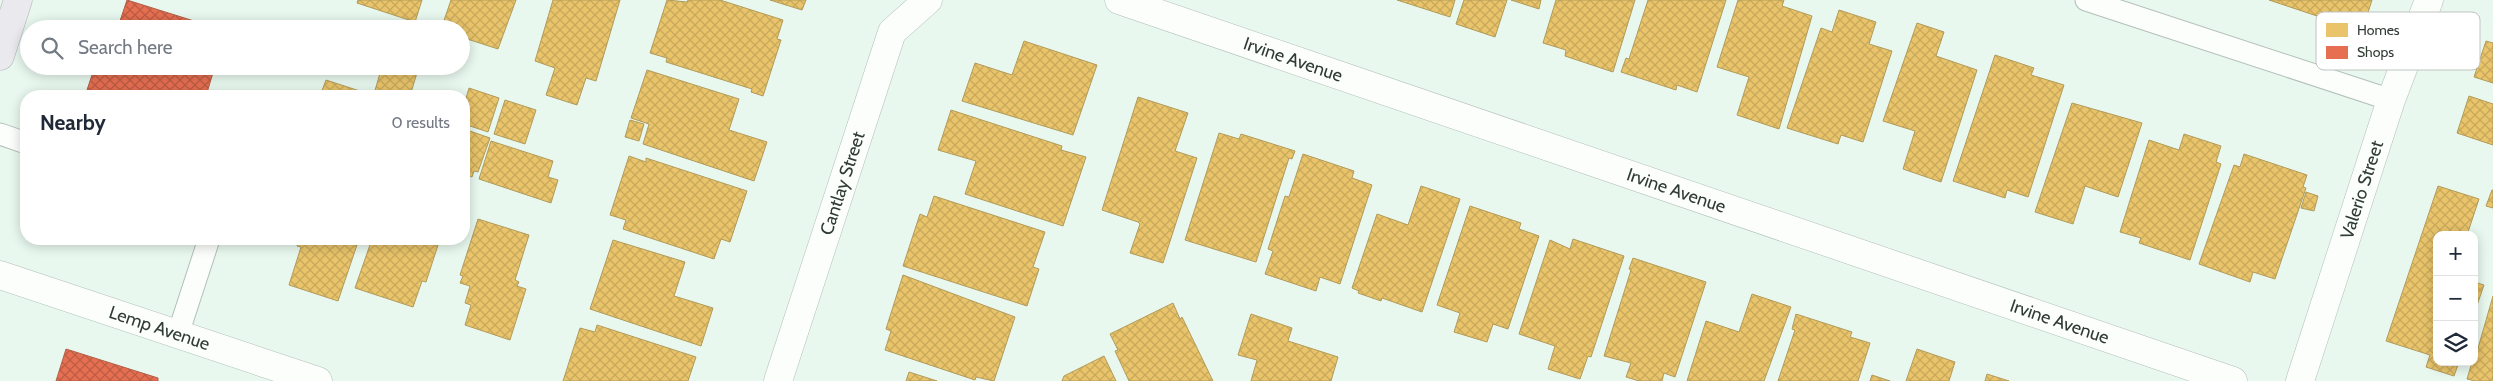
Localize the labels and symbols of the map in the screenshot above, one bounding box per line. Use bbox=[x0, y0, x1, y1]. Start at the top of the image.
legend bbox=[2316, 12, 2480, 70]
text: Homes bbox=[2357, 21, 2400, 39]
street label: Irvine Avenue bbox=[1241, 32, 1346, 87]
text: Shops bbox=[2357, 43, 2394, 61]
street label: Cantlay Street bbox=[815, 129, 870, 238]
street label: Valerio Street bbox=[2336, 138, 2388, 242]
street label: Irvine Avenue bbox=[1624, 163, 1729, 218]
street label: Irvine Avenue bbox=[2007, 295, 2112, 349]
street label: Lemp Avenue bbox=[106, 301, 213, 355]

